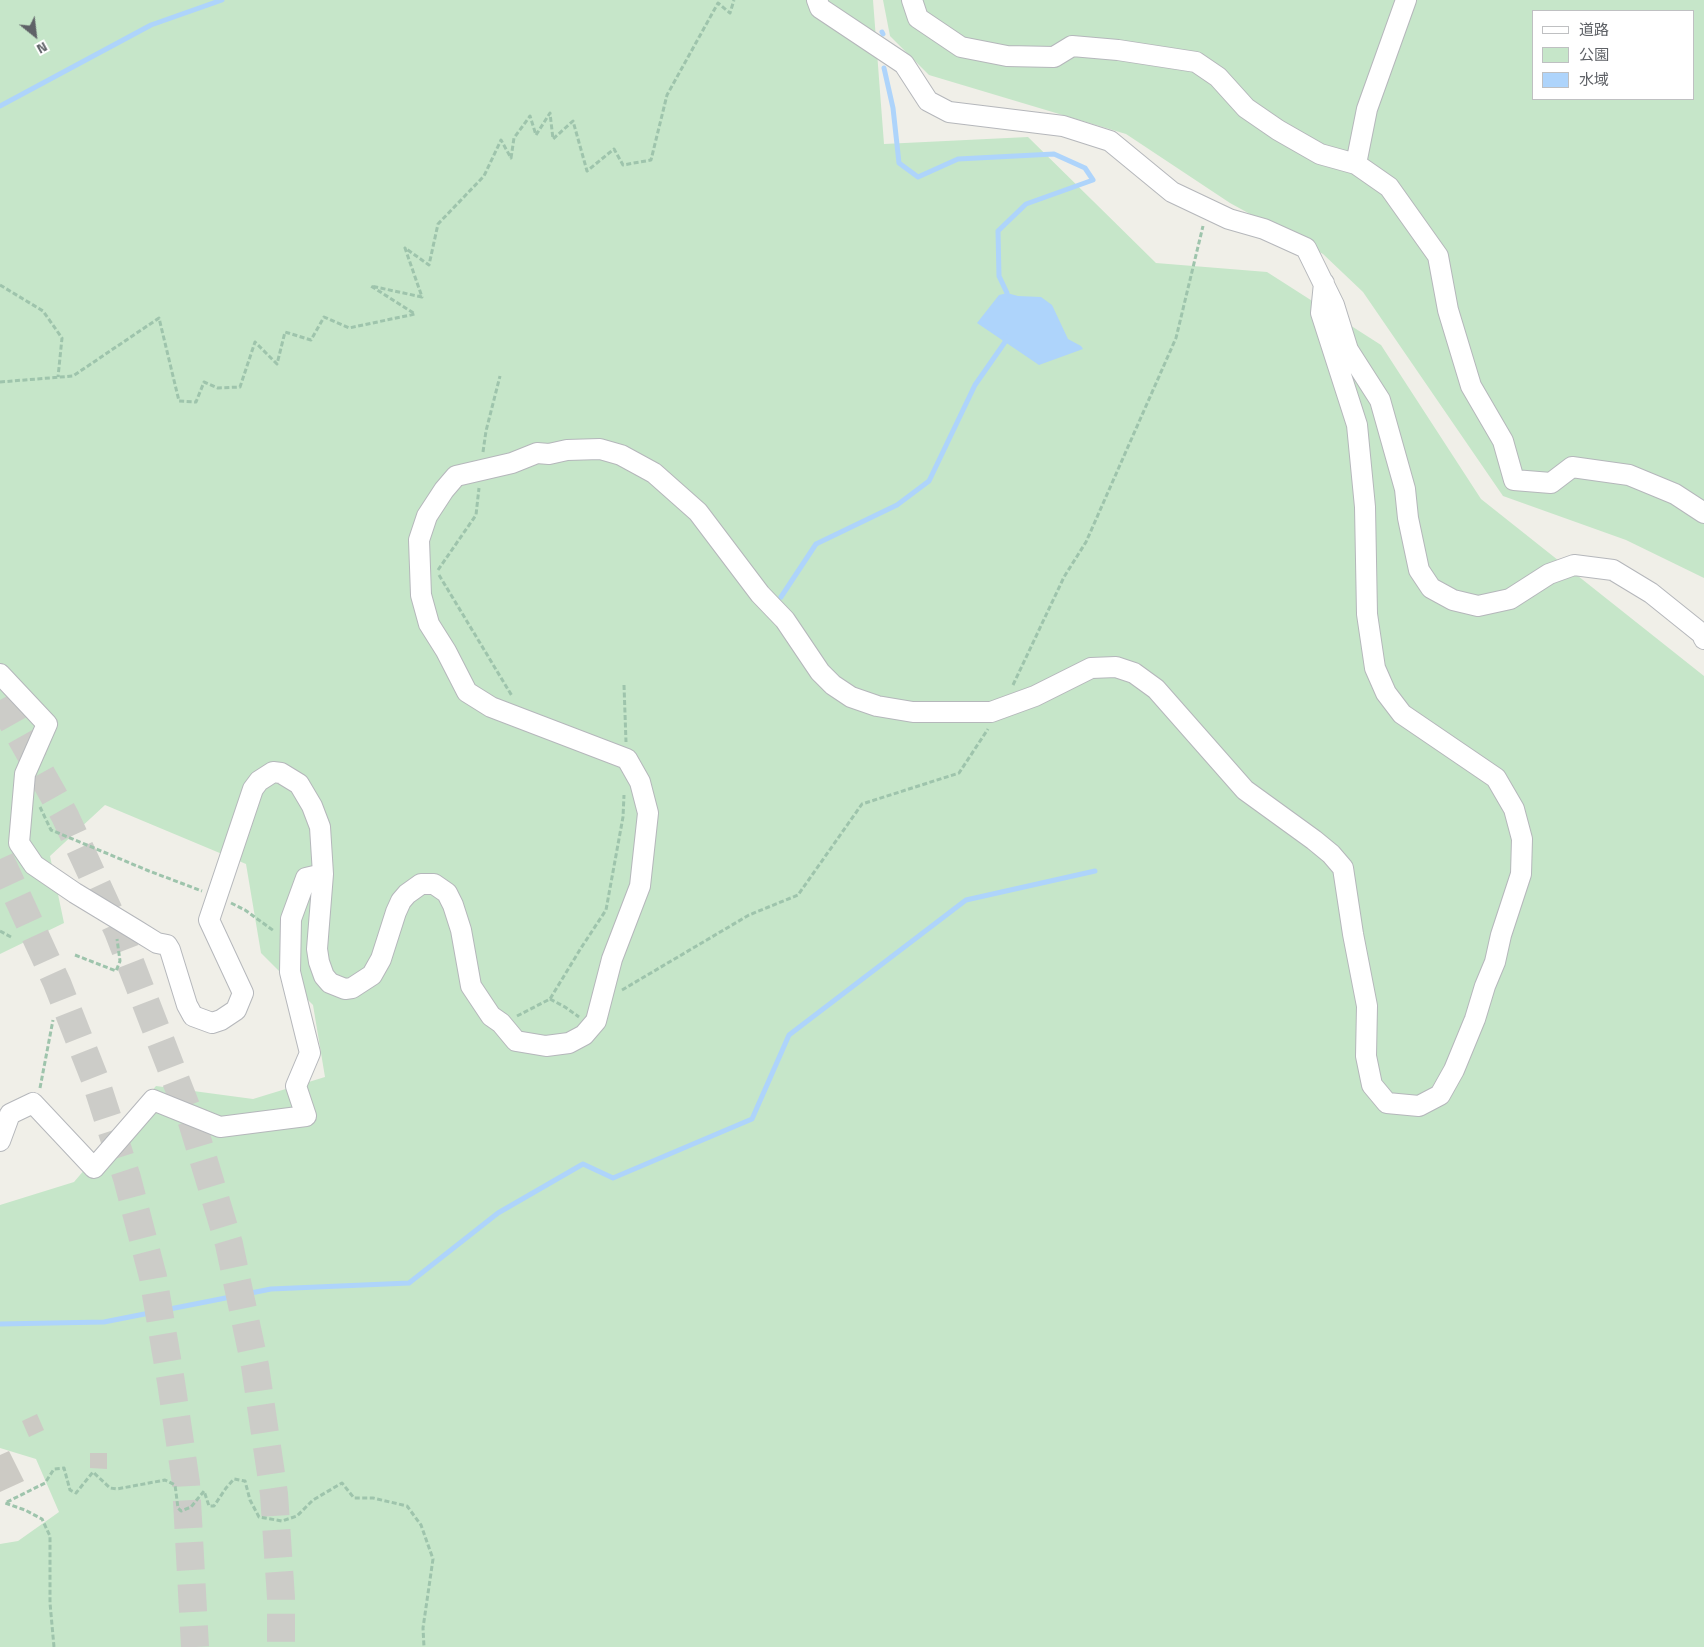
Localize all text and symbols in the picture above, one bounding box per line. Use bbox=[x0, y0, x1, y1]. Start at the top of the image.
north arrow bbox=[10, 10, 60, 60]
legend bbox=[1532, 10, 1694, 100]
text: 道路 bbox=[1579, 18, 1609, 41]
text: N bbox=[33, 37, 52, 60]
text: 公園 bbox=[1579, 43, 1609, 66]
text: 水域 bbox=[1579, 68, 1609, 91]

